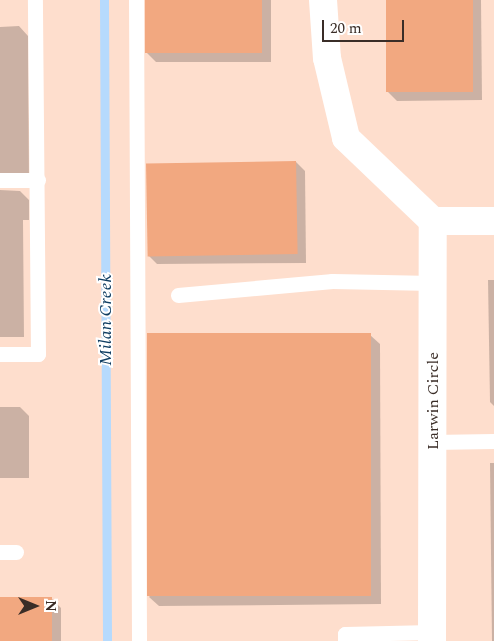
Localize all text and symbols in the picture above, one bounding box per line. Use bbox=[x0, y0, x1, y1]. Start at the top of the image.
scale bar bbox=[324, 10, 406, 42]
text: 20 m bbox=[330, 17, 362, 40]
water label: Milan Creek bbox=[95, 274, 117, 366]
street label: Larwin Circle bbox=[423, 352, 443, 450]
north arrow bbox=[10, 581, 60, 631]
text: N bbox=[40, 600, 61, 612]

